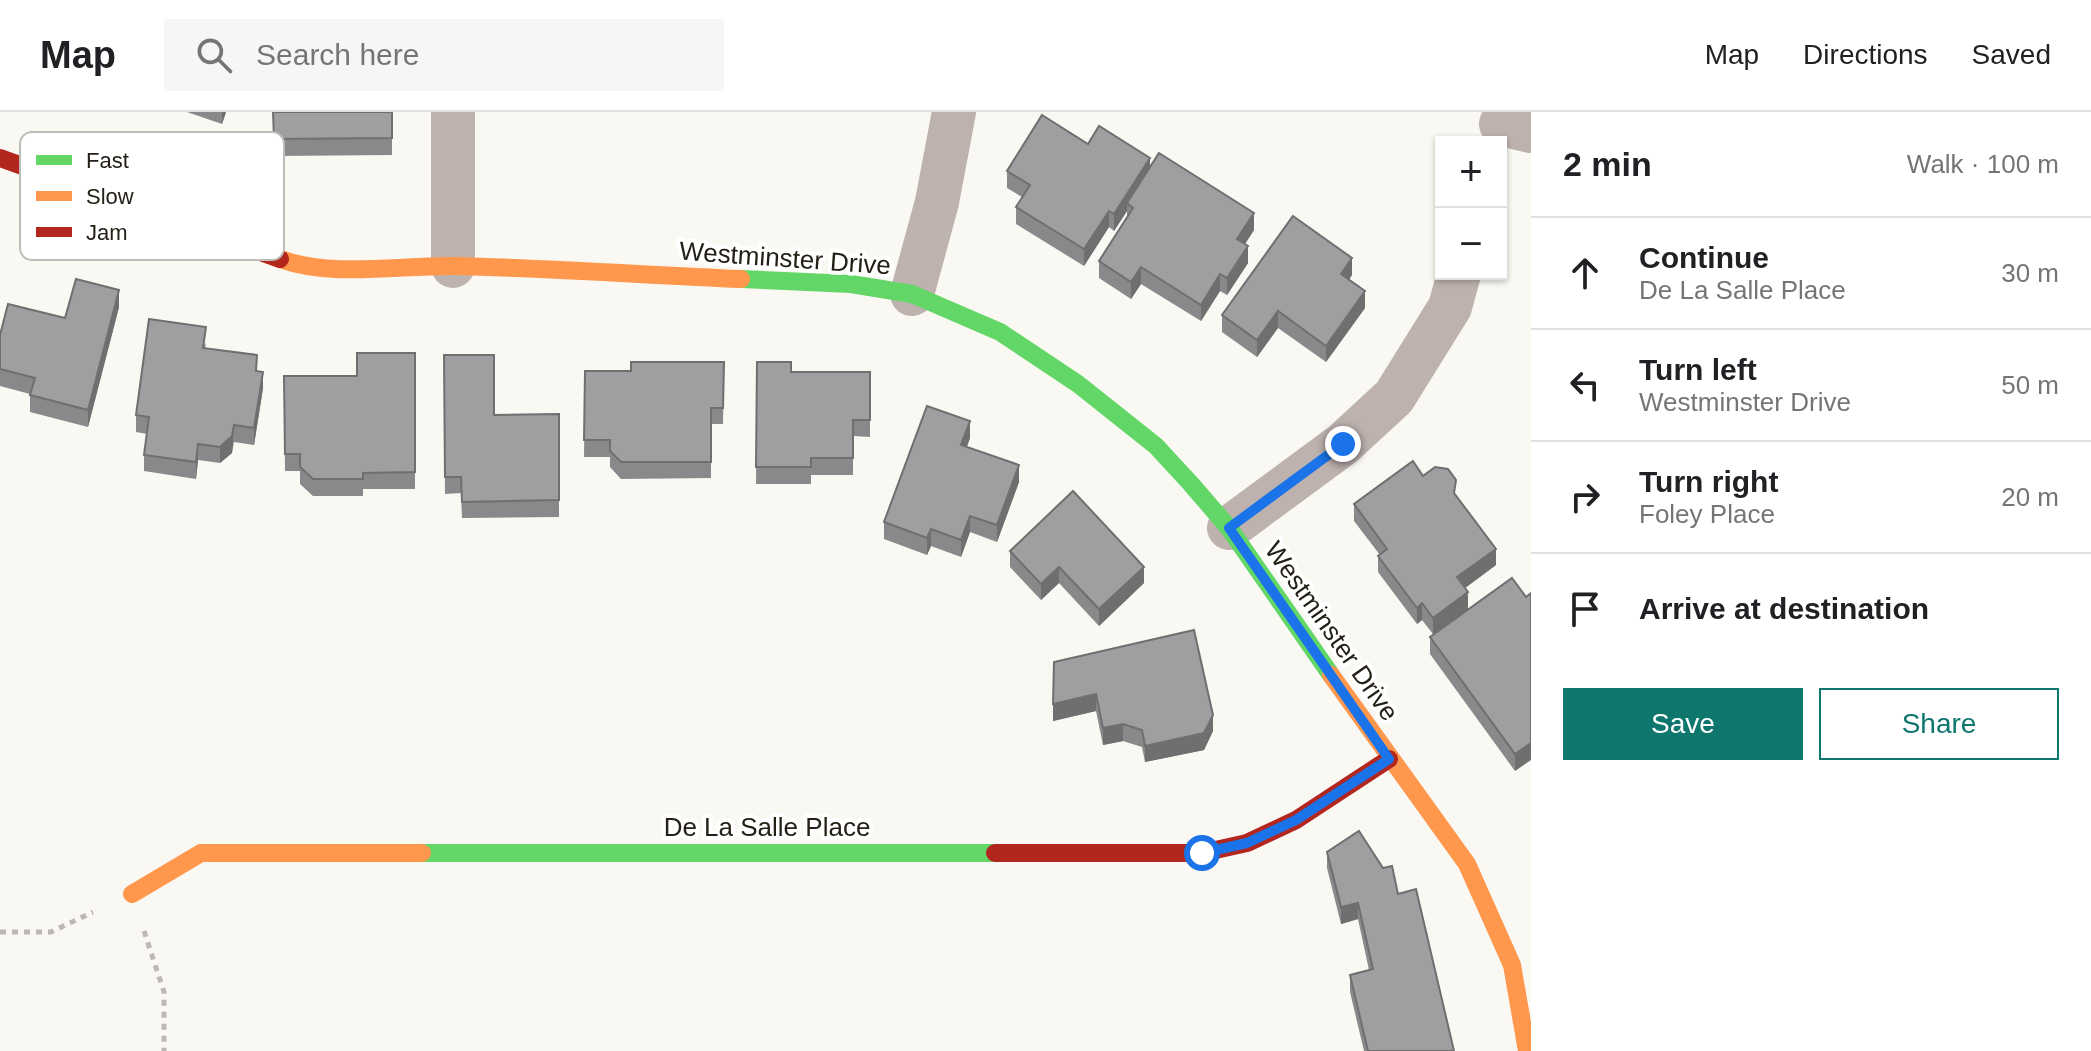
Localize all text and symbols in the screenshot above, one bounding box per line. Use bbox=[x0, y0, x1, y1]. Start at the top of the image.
search box bbox=[164, 19, 724, 91]
icon: search bbox=[192, 33, 236, 77]
text: Map bbox=[40, 34, 116, 76]
text: Search here bbox=[256, 38, 419, 71]
text: Map bbox=[1705, 39, 1759, 70]
text: Directions bbox=[1803, 39, 1928, 70]
text: Saved bbox=[1972, 39, 2051, 70]
legend bbox=[20, 132, 284, 260]
map controls bbox=[1435, 136, 1507, 280]
button: + bbox=[1435, 136, 1507, 208]
text: 2 min bbox=[1563, 145, 1652, 183]
text: Fast bbox=[86, 148, 129, 173]
text: Walk · 100 m bbox=[1907, 149, 2059, 179]
text: Slow bbox=[86, 184, 134, 209]
button: − bbox=[1435, 208, 1507, 280]
text: Jam bbox=[86, 220, 128, 245]
street label: Westminster Drive bbox=[678, 236, 892, 280]
text: Continue bbox=[1639, 241, 1769, 274]
icon: ahead bbox=[1563, 251, 1607, 295]
text: 30 m bbox=[2001, 258, 2059, 288]
text: De La Salle Place bbox=[1639, 275, 1846, 305]
text: Turn left bbox=[1639, 353, 1757, 386]
icon: left bbox=[1563, 363, 1607, 407]
text: 50 m bbox=[2001, 370, 2059, 400]
text: Westminster Drive bbox=[1639, 387, 1851, 417]
route end bbox=[1325, 426, 1361, 462]
text: Turn right bbox=[1639, 465, 1778, 498]
icon: right bbox=[1563, 475, 1607, 519]
text: 20 m bbox=[2001, 482, 2059, 512]
text: Foley Place bbox=[1639, 499, 1775, 529]
street label: Westminster Drive bbox=[1259, 536, 1405, 726]
icon: arrive bbox=[1563, 587, 1607, 631]
text: Arrive at destination bbox=[1639, 592, 1929, 625]
button: Save bbox=[1563, 688, 1803, 760]
button: Share bbox=[1819, 688, 2059, 760]
street label: De La Salle Place bbox=[664, 812, 870, 842]
route start bbox=[1184, 835, 1220, 871]

